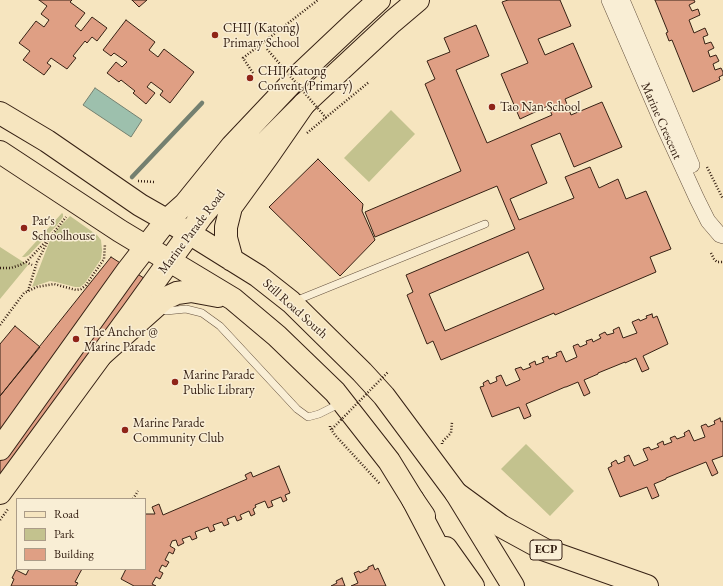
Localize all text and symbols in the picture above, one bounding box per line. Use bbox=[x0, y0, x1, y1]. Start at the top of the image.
place label: CHIJ (Katong) Primary School bbox=[223, 20, 299, 51]
marker: CHIJ (Katong) Primary School bbox=[210, 30, 220, 40]
place label: CHIJ Katong Convent (Primary) bbox=[258, 63, 352, 94]
marker: CHIJ Katong Convent (Primary) bbox=[245, 73, 255, 83]
street label: Marine Crescent bbox=[637, 80, 685, 162]
place label: Tao Nan School bbox=[500, 99, 580, 115]
marker: Tao Nan School bbox=[487, 102, 497, 112]
street label: Marine Parade Road bbox=[155, 187, 229, 277]
place label: Pat's Schoolhouse bbox=[32, 213, 95, 244]
marker: Pat's Schoolhouse bbox=[19, 223, 29, 233]
street label: Still Road South bbox=[259, 276, 331, 342]
place label: The Anchor @ Marine Parade bbox=[84, 324, 158, 355]
marker: The Anchor @ Marine Parade bbox=[71, 334, 81, 344]
place label: Marine Parade Public Library bbox=[183, 367, 255, 398]
marker: Marine Parade Public Library bbox=[170, 377, 180, 387]
place label: Marine Parade Community Club bbox=[133, 415, 224, 446]
marker: Marine Parade Community Club bbox=[120, 425, 130, 435]
legend bbox=[16, 498, 146, 570]
text: Road bbox=[54, 506, 79, 522]
text: Park bbox=[54, 526, 74, 542]
road number: ECP bbox=[530, 540, 562, 560]
text: Building bbox=[54, 546, 94, 562]

